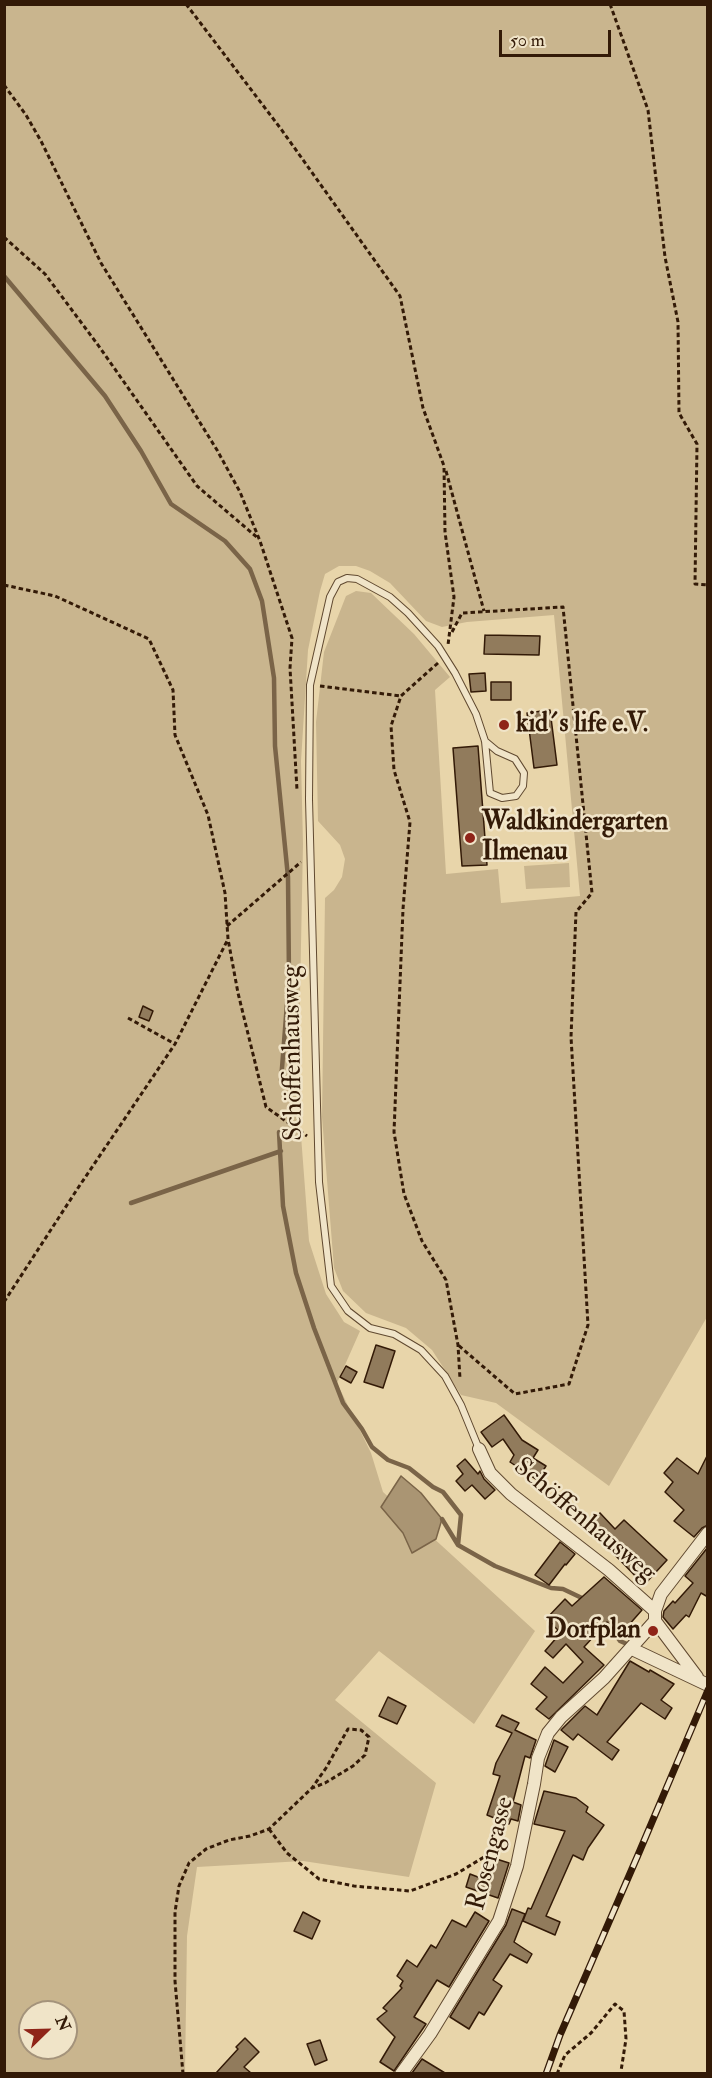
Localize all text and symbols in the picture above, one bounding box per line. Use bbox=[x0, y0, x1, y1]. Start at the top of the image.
scale bar bbox=[502, 18, 614, 56]
text: 50 m bbox=[510, 29, 545, 52]
place label: kid´s life e.V. bbox=[516, 709, 648, 741]
marker: kid´s life e.V. bbox=[497, 718, 511, 732]
place label: Waldkindergarten Ilmenau bbox=[482, 807, 668, 868]
marker: Waldkindergarten Ilmenau bbox=[463, 831, 477, 845]
street label: Schöffenhausweg bbox=[277, 965, 311, 1141]
street label: Schöffenhausweg bbox=[506, 1452, 662, 1590]
place label: Dorfplan bbox=[545, 1615, 641, 1647]
marker: Dorfplan bbox=[646, 1624, 660, 1638]
street label: Rosengasse bbox=[462, 1794, 522, 1914]
north arrow bbox=[18, 2000, 78, 2060]
text: N bbox=[51, 2013, 75, 2034]

